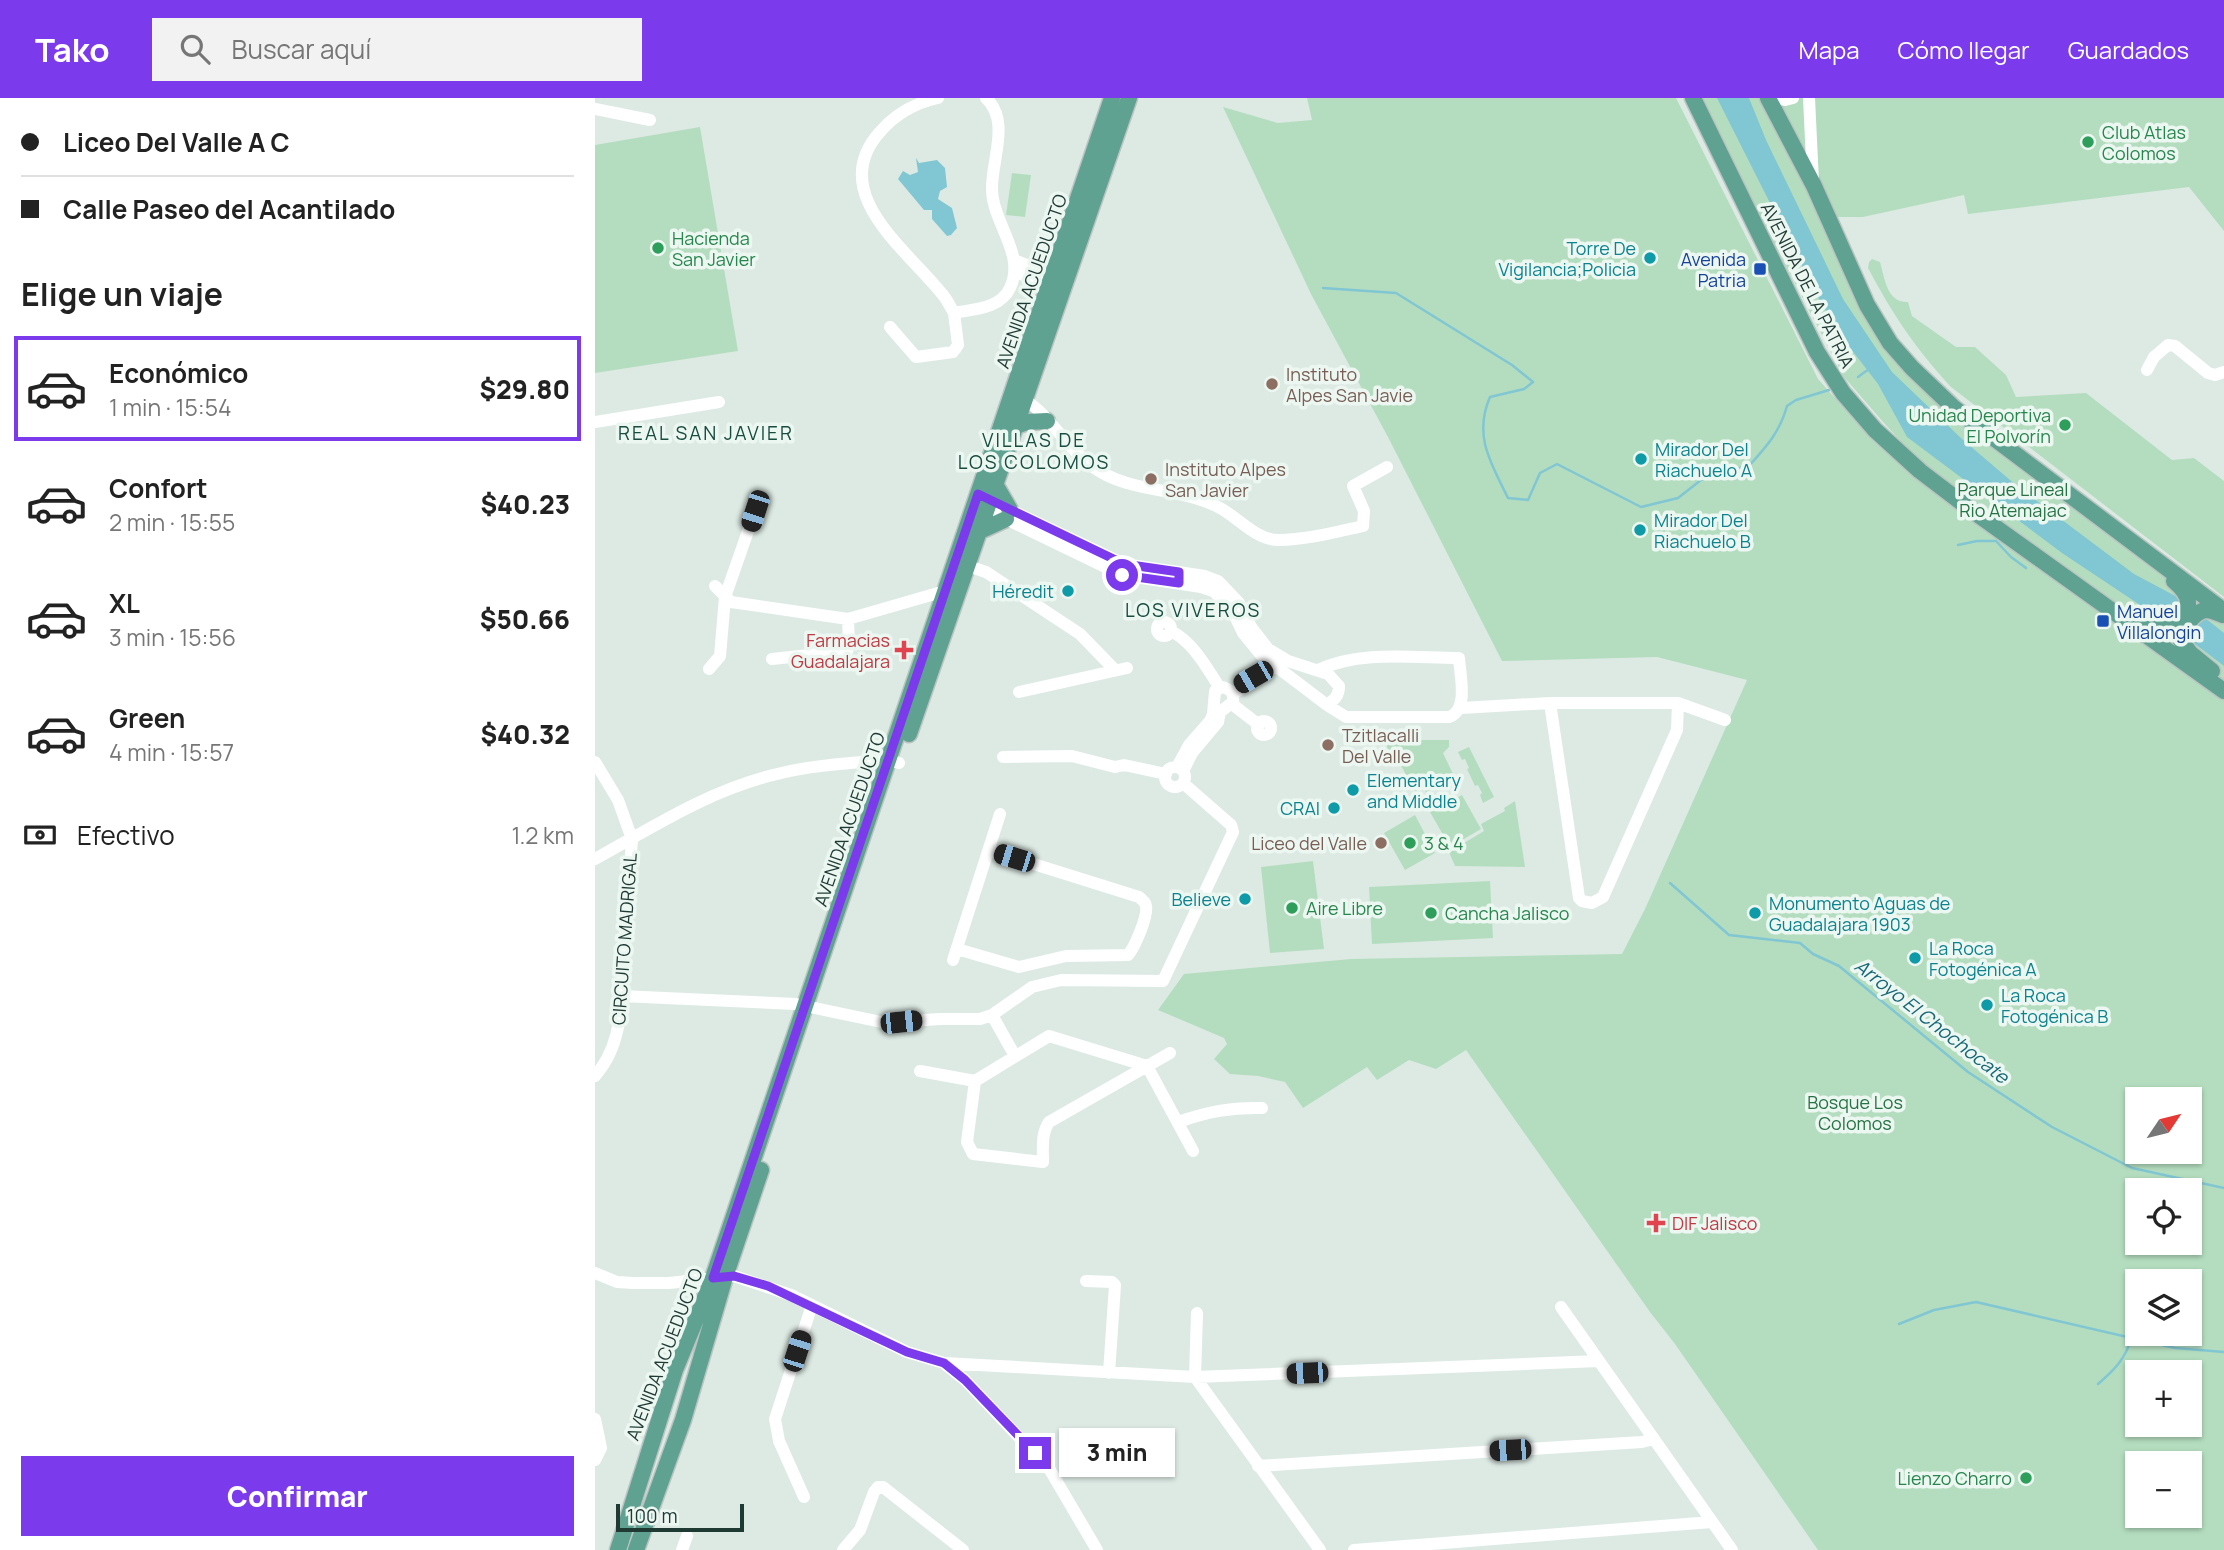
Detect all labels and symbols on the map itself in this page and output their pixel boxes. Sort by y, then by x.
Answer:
place label: Club Atlas Colomos [2102,120,2186,165]
marker: Club Atlas Colomos [2080,134,2096,150]
street label: AVENIDA ACUEDUCTO [990,191,1072,371]
street label: AVENIDA DE LA PATRIA [1756,198,1860,372]
place label: Hacienda San Javier [672,226,756,271]
place label: Torre De Vigilancia;Policia [1498,236,1636,281]
marker: Hacienda San Javier [650,240,666,256]
place label: Avenida Patria [1681,247,1746,292]
marker: Torre De Vigilancia;Policia [1642,250,1658,266]
marker: Avenida Patria [1752,261,1768,277]
place label: Instituto Alpes San Javie [1286,362,1413,407]
marker: Instituto Alpes San Javie [1264,376,1280,392]
place label: Unidad Deportiva El Polvorín [1908,403,2051,448]
marker: Unidad Deportiva El Polvorín [2057,417,2073,433]
district label: REAL SAN JAVIER [618,420,794,446]
district label: VILLAS DE LOS COLOMOS [958,427,1110,475]
place label: Mirador Del Riachuelo A [1655,437,1753,482]
marker: Mirador Del Riachuelo A [1633,451,1649,467]
place label: Instituto Alpes San Javier [1165,457,1286,502]
marker: Instituto Alpes San Javier [1143,471,1159,487]
park label: Parque Lineal Rio Atemajac [1958,477,2069,522]
car [739,488,772,534]
place label: Mirador Del Riachuelo B [1654,508,1751,553]
marker: Mirador Del Riachuelo B [1632,522,1648,538]
route start [1106,559,1138,591]
place label: Héredit [992,579,1054,603]
marker: Héredit [1060,583,1076,599]
district label: LOS VIVEROS [1125,597,1261,623]
place label: Manuel Villalongin [2117,599,2201,644]
marker: Manuel Villalongin [2095,613,2111,629]
place label: Farmacias Guadalajara [791,628,890,673]
marker: Farmacias Guadalajara [896,642,912,658]
car [1230,657,1277,697]
place label: Tzitlacalli Del Valle [1342,723,1419,768]
street label: AVENIDA ACUEDUCTO [808,729,890,909]
marker: Tzitlacalli Del Valle [1320,737,1336,753]
place label: Elementary and Middle [1367,768,1461,813]
marker: Elementary and Middle [1345,782,1361,798]
place label: CRAI [1280,796,1320,820]
marker: CRAI [1326,800,1342,816]
place label: Liceo del Valle [1251,831,1367,855]
place label: 3 & 4 [1424,831,1464,855]
marker: Liceo del Valle [1373,835,1389,851]
marker: 3 & 4 [1402,835,1418,851]
car [991,842,1038,874]
street label: CIRCUITO MADRIGAL [606,852,642,1026]
place label: Believe [1172,887,1231,911]
marker: Believe [1237,891,1253,907]
place label: Monumento Aguas de Guadalajara 1903 [1769,891,1950,936]
place label: Aire Libre [1306,896,1383,920]
marker: Aire Libre [1284,900,1300,916]
place label: Cancha Jalisco [1445,901,1569,925]
marker: Cancha Jalisco [1423,905,1439,921]
marker: Monumento Aguas de Guadalajara 1903 [1747,905,1763,921]
place label: La Roca Fotogénica A [1929,936,2037,981]
marker: La Roca Fotogénica A [1907,950,1923,966]
water label: Arroyo El Chochocate [1850,953,2016,1090]
place label: La Roca Fotogénica B [2001,983,2108,1028]
marker: La Roca Fotogénica B [1979,997,1995,1013]
car [880,1009,923,1035]
north arrow [2125,1087,2201,1164]
park label: Bosque Los Colomos [1807,1090,1903,1135]
place label: DIF Jalisco [1672,1211,1758,1235]
marker: DIF Jalisco [1646,1213,1666,1233]
street label: AVENIDA ACUEDUCTO [620,1264,708,1444]
car [781,1328,814,1374]
car [1286,1362,1329,1384]
callout: 3 min [1059,1428,1175,1478]
route end [1019,1437,1051,1469]
car [1489,1438,1532,1462]
place label: Lienzo Charro [1898,1466,2012,1490]
marker: Lienzo Charro [2018,1470,2034,1486]
scale bar [616,1501,744,1533]

